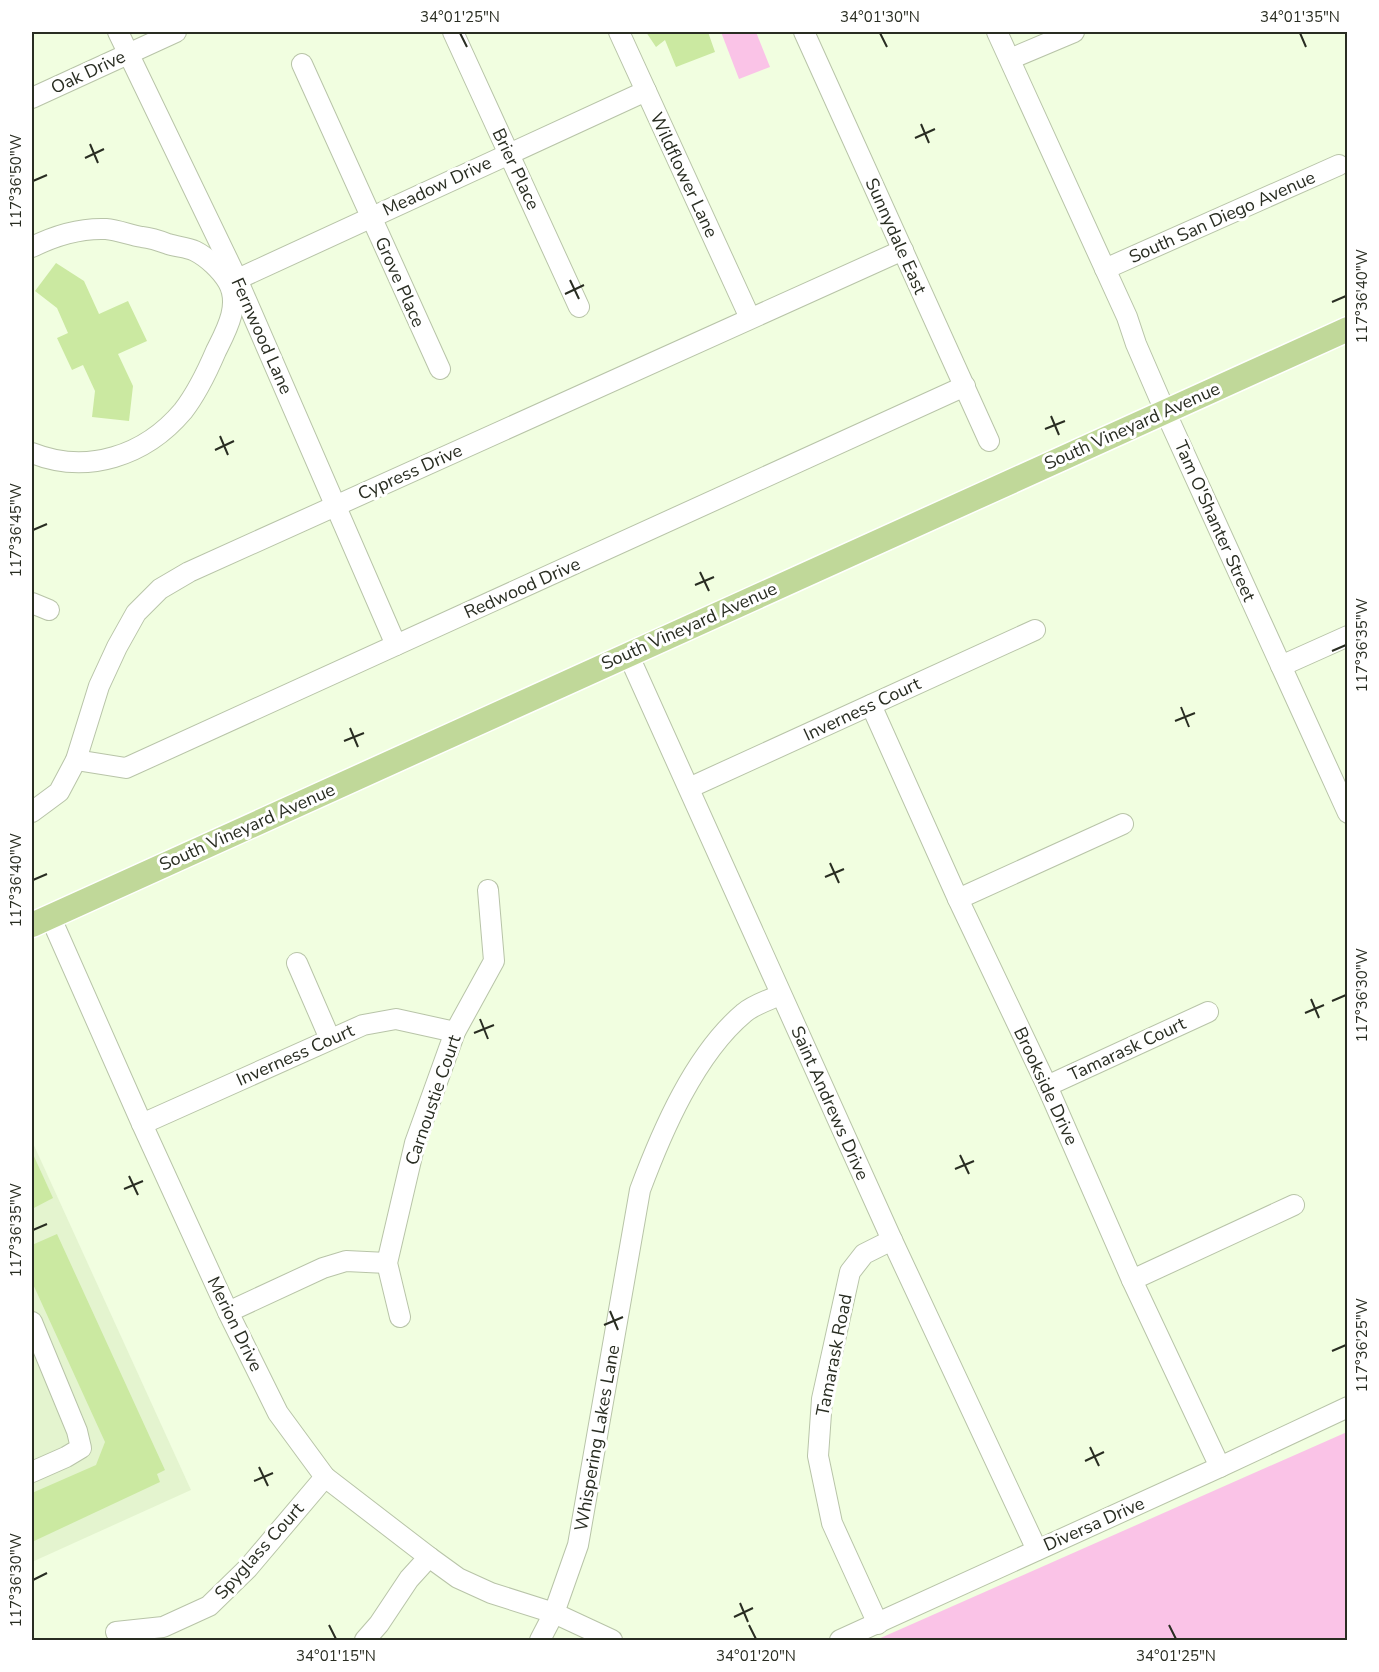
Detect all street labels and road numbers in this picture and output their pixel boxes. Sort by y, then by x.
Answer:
street label: Oak Drive [47,44,129,100]
street label: Wildflower Lane [644,108,724,242]
street label: Brier Place [487,124,545,214]
street label: Meadow Drive [379,150,495,222]
street label: South San Diego Avenue [1125,165,1319,269]
street label: Sunnydale East [860,174,933,299]
street label: Grove Place [369,233,431,331]
street label: Fernwood Lane [226,274,298,398]
street label: South Vineyard Avenue [1040,376,1224,476]
street label: Tam O'Shanter Street [1169,437,1262,606]
street label: Cypress Drive [354,438,466,506]
street label: Redwood Drive [460,552,584,624]
street label: South Vineyard Avenue [597,576,781,676]
street label: Inverness Court [800,671,925,747]
street label: South Vineyard Avenue [155,777,339,877]
street label: Tamarask Court [1064,1011,1190,1087]
street label: Inverness Court [232,1018,358,1092]
street label: Saint Andrews Drive [785,1022,875,1184]
street label: Brookside Drive [1008,1023,1084,1149]
street label: Carnoustie Court [399,1031,467,1168]
street label: Merion Drive [202,1272,268,1376]
street label: Tamarask Road [810,1292,858,1418]
street label: Whispering Lakes Lane [569,1343,625,1533]
street label: Diversa Drive [1040,1491,1148,1557]
street label: Spyglass Court [209,1497,309,1605]

